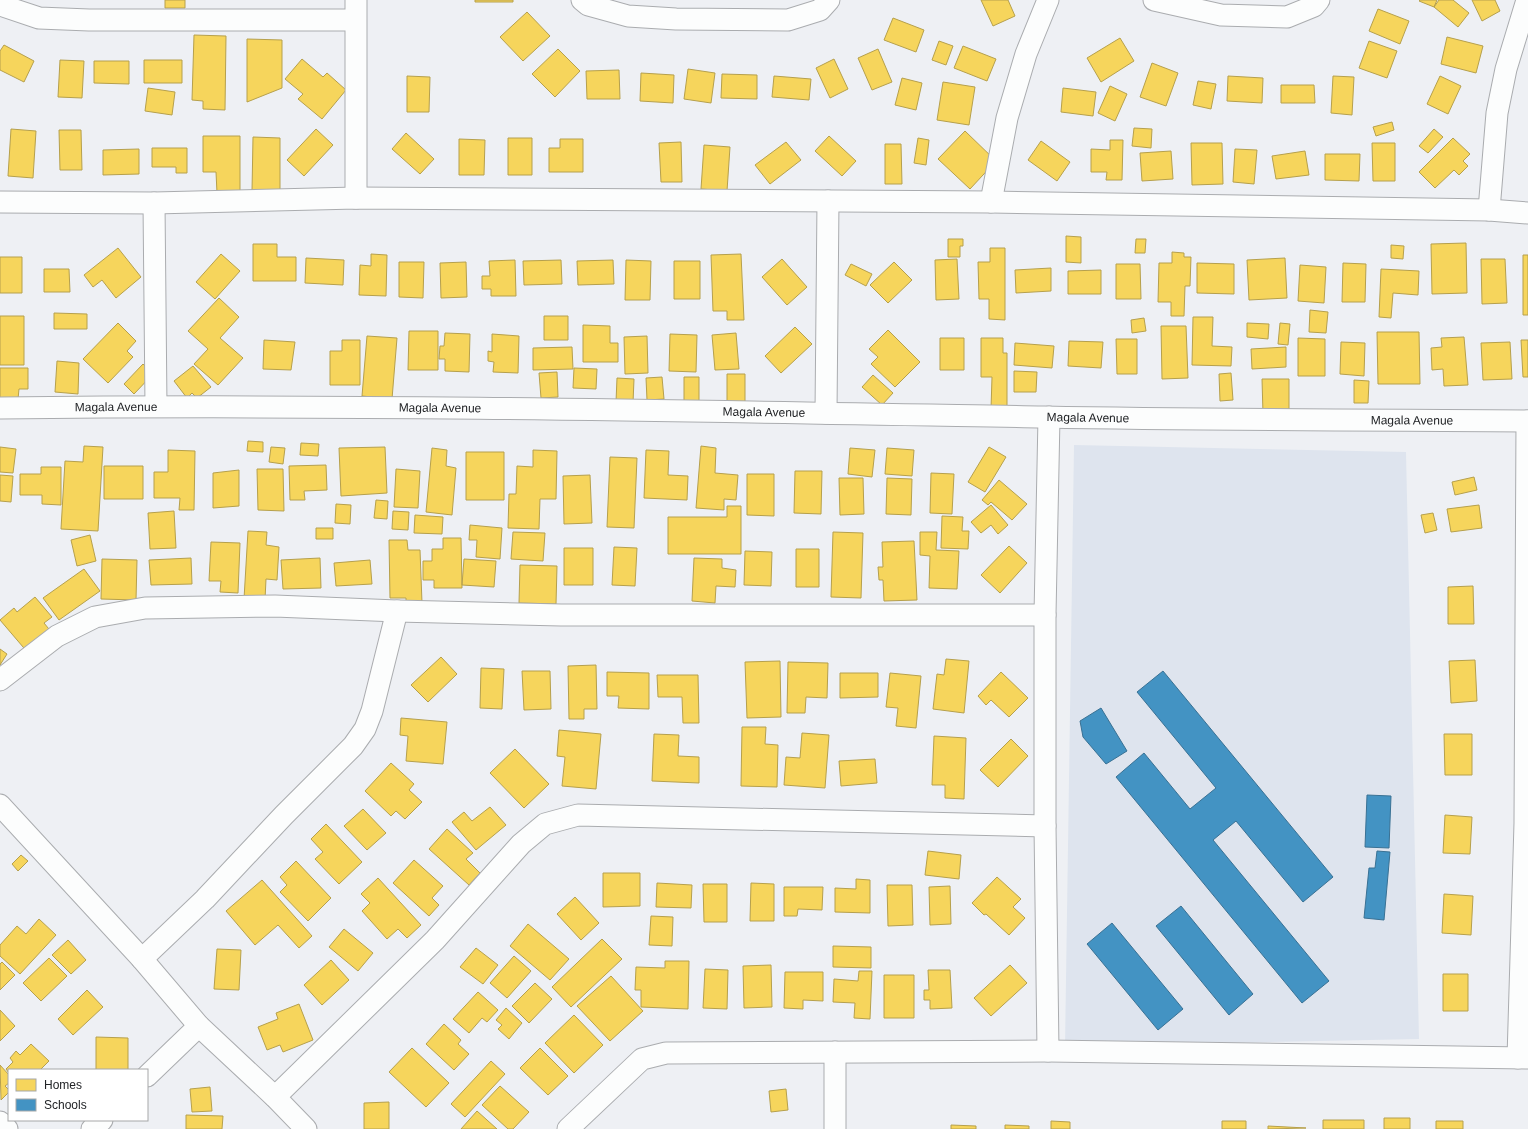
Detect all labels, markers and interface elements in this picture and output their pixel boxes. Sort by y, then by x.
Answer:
street label: Magala Avenue [75,400,158,414]
street label: Magala Avenue [399,401,482,415]
street label: Magala Avenue [723,405,806,420]
street label: Magala Avenue [1046,410,1130,425]
street label: Magala Avenue [1371,413,1454,428]
legend [8,1069,148,1121]
text: Homes [44,1078,82,1092]
text: Schools [44,1098,87,1112]

